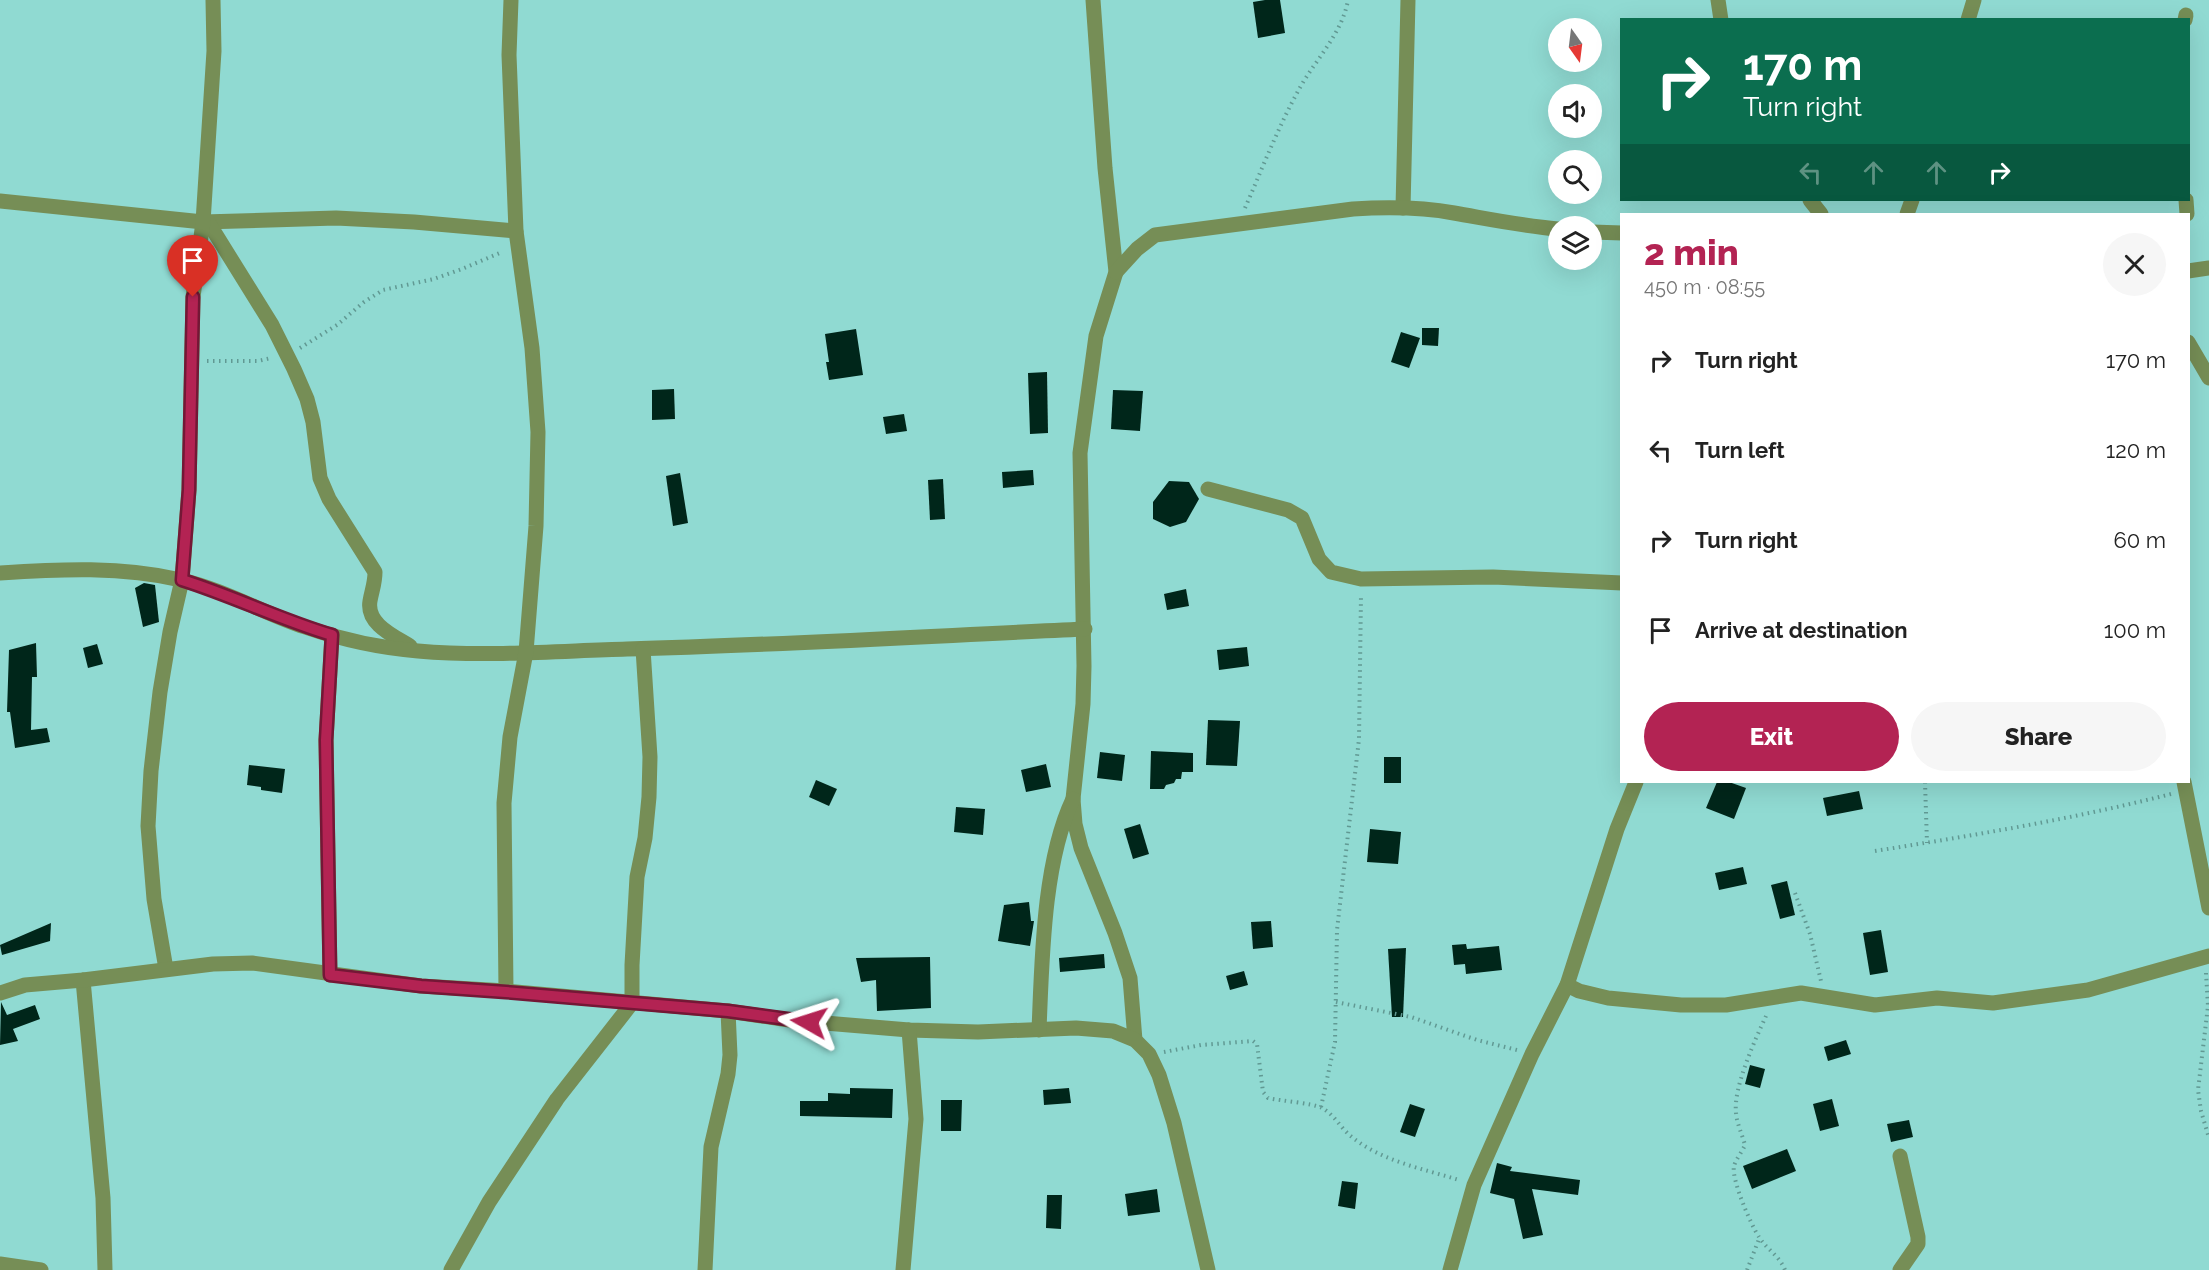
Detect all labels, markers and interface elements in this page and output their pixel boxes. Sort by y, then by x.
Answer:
north arrow [1548,18,1602,72]
map controls [1548,18,1602,270]
text: 170 m [1743,41,1862,90]
icon: right [1644,42,1722,120]
button: sound [1548,84,1602,138]
text: Turn right [1743,91,1862,122]
button: search [1548,150,1602,204]
icon: left [1794,156,1827,189]
icon: ahead [1857,156,1890,189]
icon: ahead [1920,156,1953,189]
icon: right [1983,156,2016,189]
button: layers [1548,216,1602,270]
text: 2 min [1644,231,1739,273]
button: close [2103,233,2166,296]
pin [167,235,218,297]
icon: arrive [176,244,209,277]
text: 450 m · 08:55 [1644,275,1765,299]
icon: right [1644,344,1677,377]
text: Turn right [1695,347,1798,373]
text: 170 m [2106,347,2166,373]
icon: left [1644,434,1677,467]
text: Turn left [1695,437,1785,463]
text: 120 m [2106,437,2166,463]
icon: right [1644,524,1677,557]
text: Turn right [1695,527,1798,553]
text: 60 m [2113,527,2166,553]
icon: arrive [1644,614,1677,647]
text: Arrive at destination [1695,617,1908,643]
text: 100 m [2104,617,2166,643]
button: Exit [1644,702,1899,771]
button: Share [1911,702,2166,771]
position arrow [777,990,841,1054]

